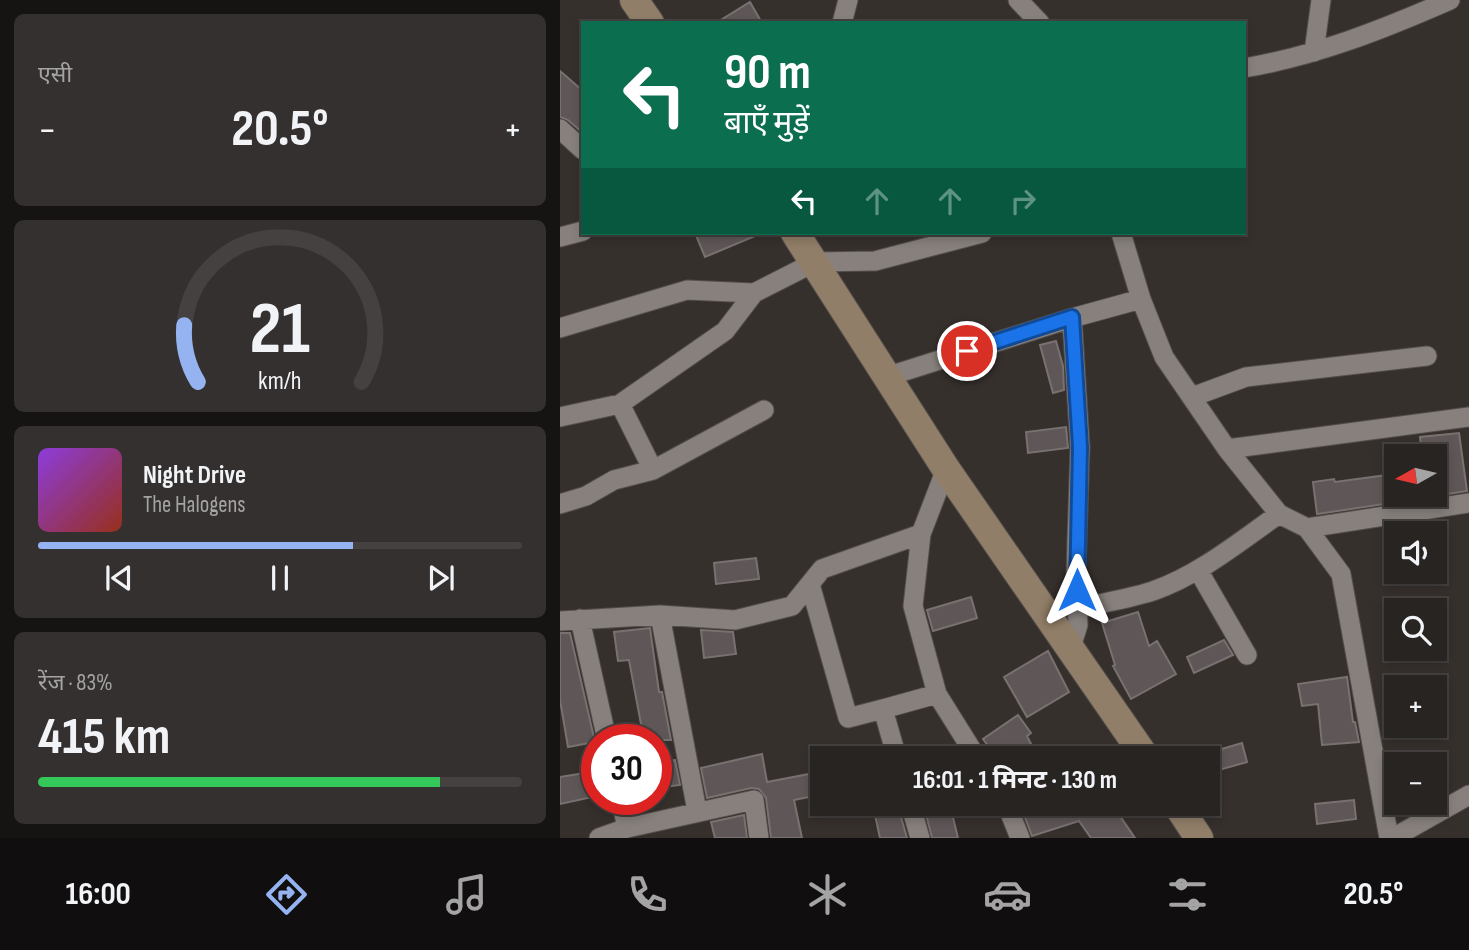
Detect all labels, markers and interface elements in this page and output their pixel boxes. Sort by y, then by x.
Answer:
text: 90 m [724,44,811,103]
icon: left [609,49,700,140]
text: एसी [38,61,72,89]
text: 20.5° [231,98,329,161]
text: बाएँ मुड़ें [724,104,810,143]
text: − [38,108,57,153]
text: + [503,108,522,153]
icon: left [785,182,823,220]
icon: ahead [858,182,896,220]
icon: ahead [931,182,969,220]
icon: right [1004,182,1042,220]
text: 21 [250,286,310,374]
pin [937,321,997,381]
icon: arrive [948,332,986,370]
text: km/h [258,366,302,397]
north arrow [1384,444,1447,508]
map controls [1384,444,1447,815]
text: Night Drive [143,460,246,491]
text: The Halogens [143,491,246,519]
button: sound [1384,521,1447,584]
position arrow [1040,553,1114,627]
icon: previous [100,559,138,597]
icon: pause [261,559,299,597]
icon: next [422,559,460,597]
button: search [1384,598,1447,661]
text: रेंज · 83% [38,669,113,697]
button: + [1384,675,1447,738]
text: 415 km [38,706,170,769]
speed limit sign: 30 [581,724,672,815]
button: − [1384,752,1447,815]
text: 16:01 · 1 मिनट · 130 m [913,765,1117,796]
icon: directions [262,870,311,919]
icon: music [442,870,491,919]
icon: phone [623,870,672,919]
icon: climate [803,870,852,919]
icon: car [983,870,1032,919]
icon: filters [1163,870,1212,919]
text: 16:00 [66,875,131,914]
text: 20.5° [1344,875,1403,914]

